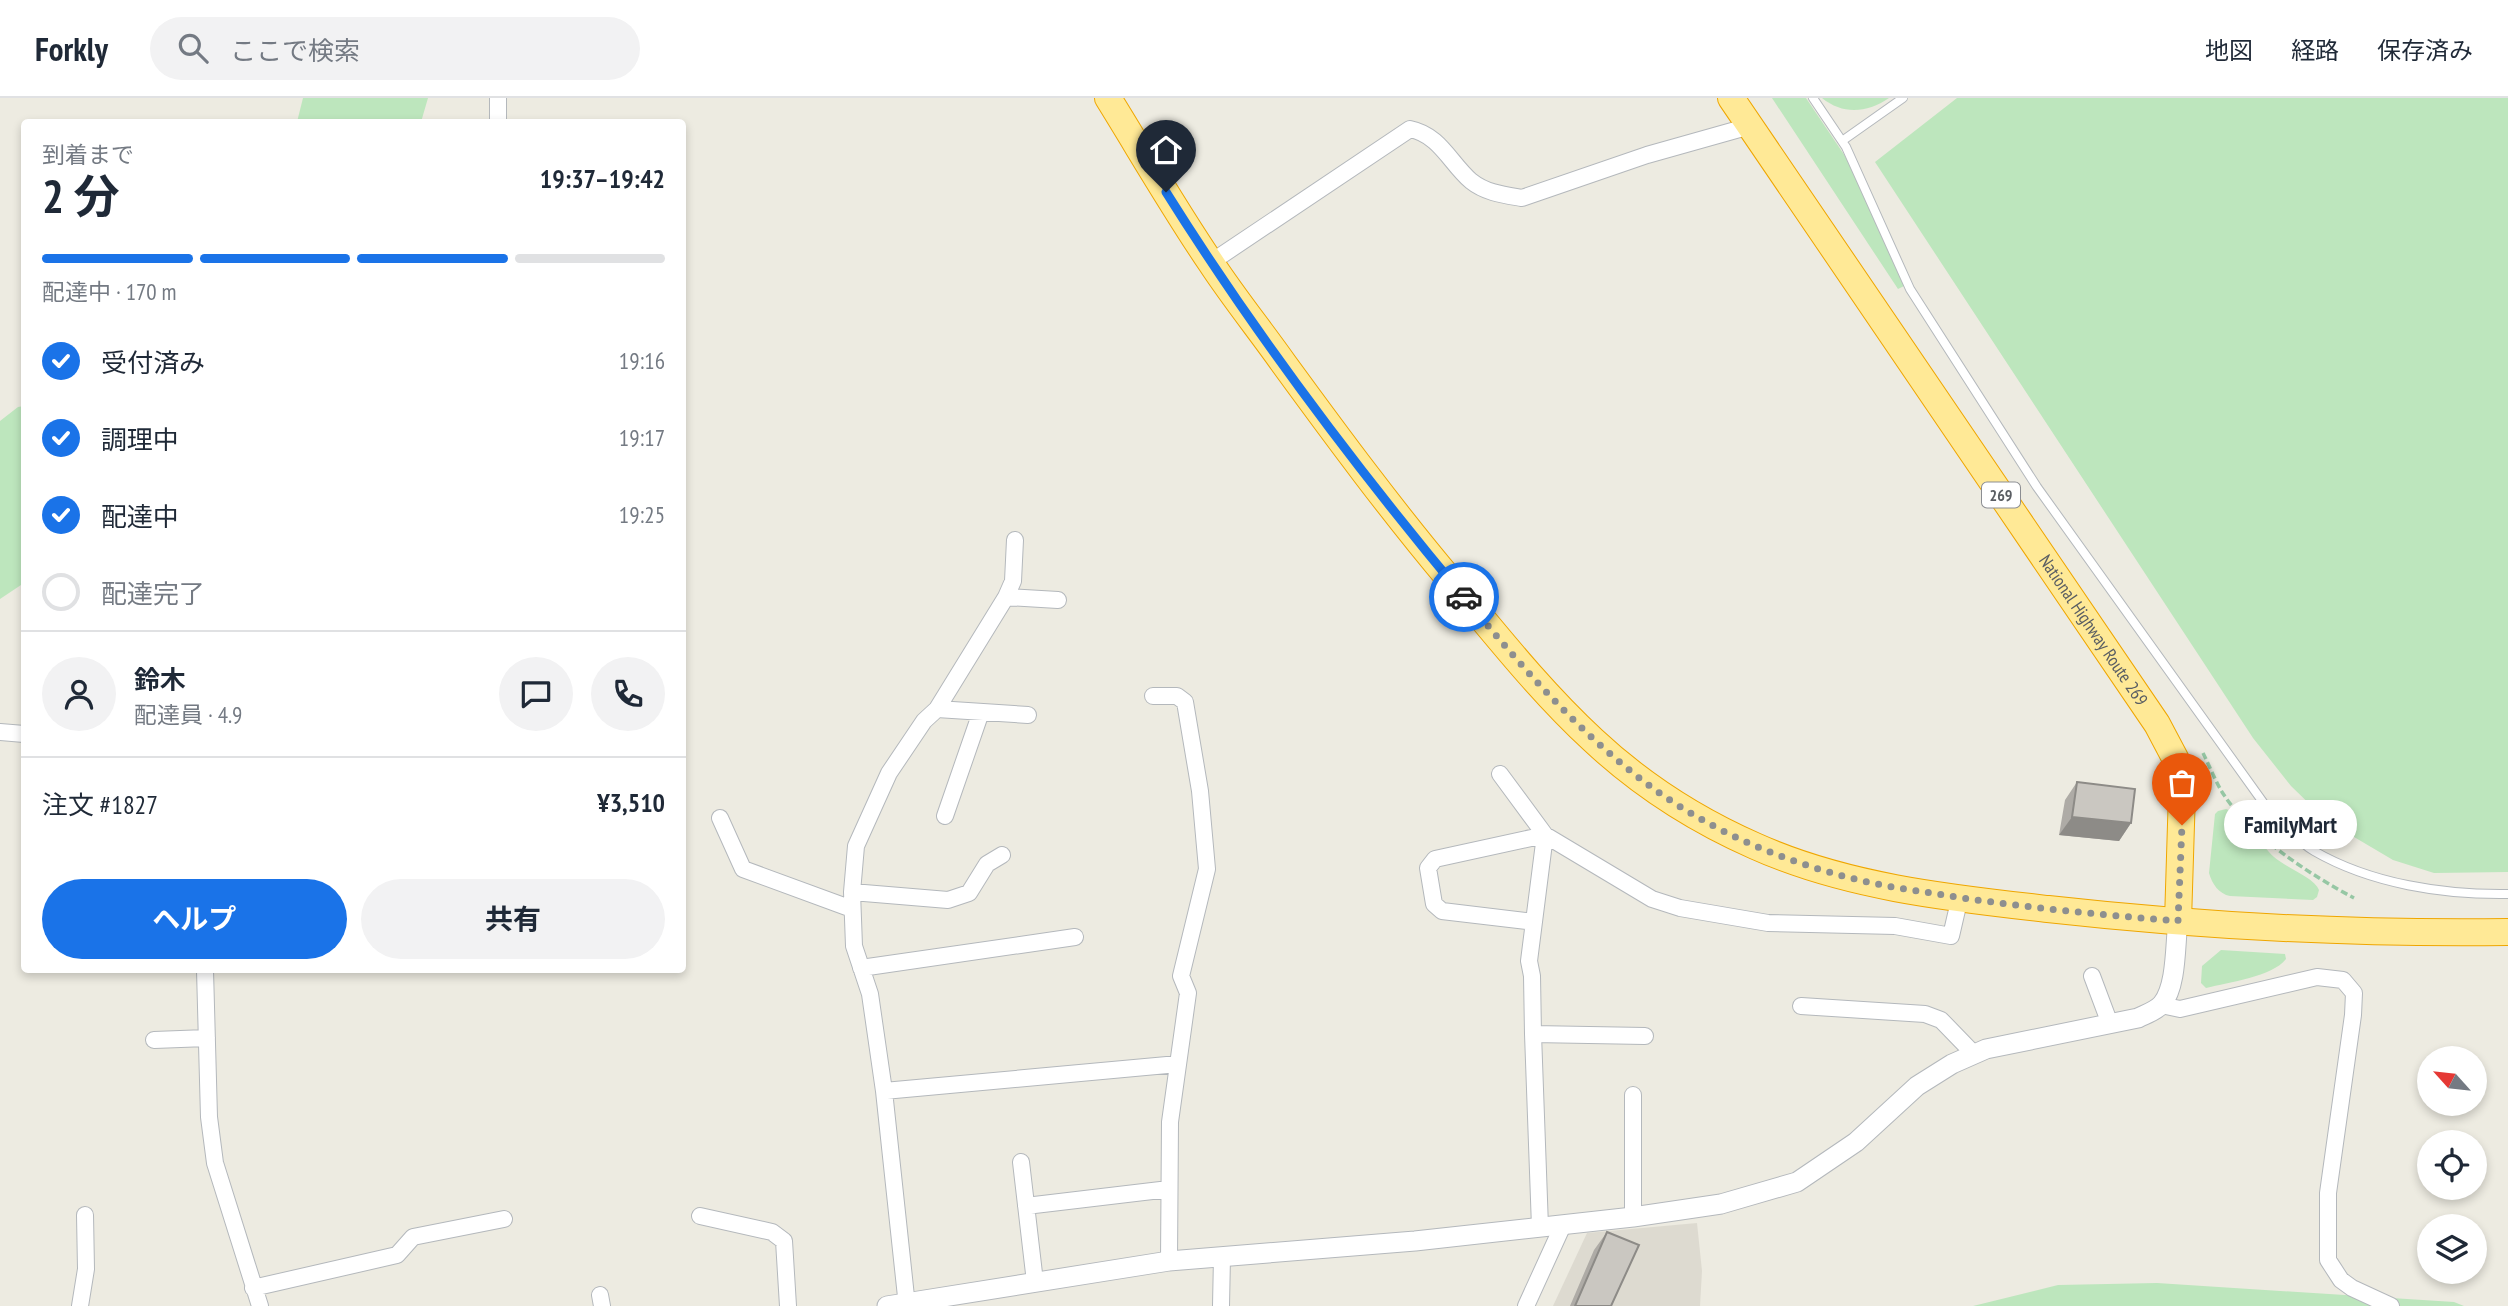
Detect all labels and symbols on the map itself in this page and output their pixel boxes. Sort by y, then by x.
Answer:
pin [1136,120,1196,192]
road number: 269 [1982,482,2020,508]
street label: National Highway Route 269 [2034,550,2153,710]
courier [1429,562,1499,632]
pin [2152,753,2212,825]
callout: FamilyMart [2224,800,2357,850]
north arrow [2417,1046,2487,1116]

